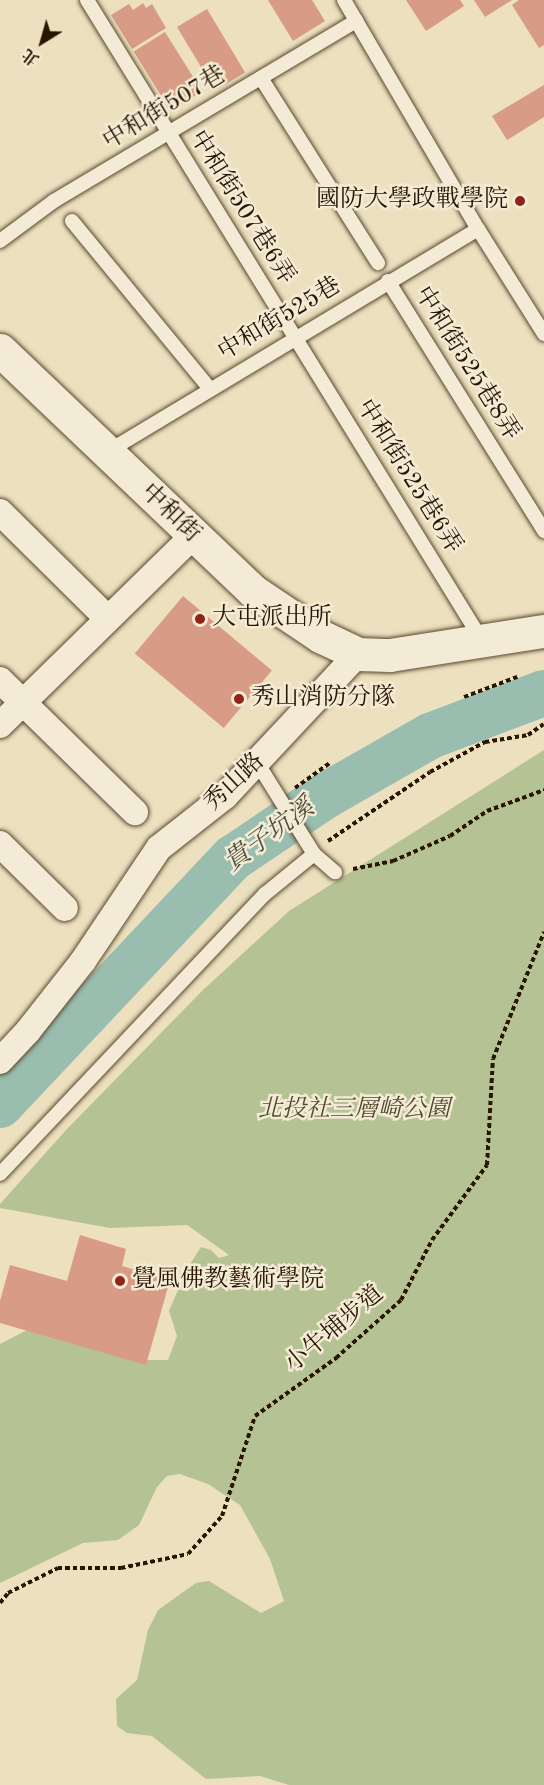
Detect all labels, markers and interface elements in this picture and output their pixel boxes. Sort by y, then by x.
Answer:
north arrow [12,12,72,72]
text: 北 [20,45,42,68]
street label: 中和街507巷 [99,61,231,157]
street label: 中和街507巷6弄 [182,126,300,290]
place label: 國防大學政戰學院 [316,187,508,215]
marker: 國防大學政戰學院 [513,194,527,208]
street label: 中和街525巷 [214,272,346,368]
street label: 中和街525巷8弄 [407,282,525,446]
street label: 中和街525巷6弄 [349,395,467,559]
street label: 中和街 [134,479,206,549]
place label: 大屯派出所 [212,605,332,633]
marker: 大屯派出所 [193,612,207,626]
place label: 秀山消防分隊 [251,685,395,713]
marker: 秀山消防分隊 [232,692,246,706]
street label: 秀山路 [199,748,271,818]
water label: 貴子坑溪 [219,793,321,879]
park label: 北投社三層崎公園 [258,1097,450,1125]
place label: 覺風佛教藝術學院 [132,1267,324,1295]
marker: 覺風佛教藝術學院 [113,1274,127,1288]
street label: 小牛埔步道 [280,1280,390,1380]

